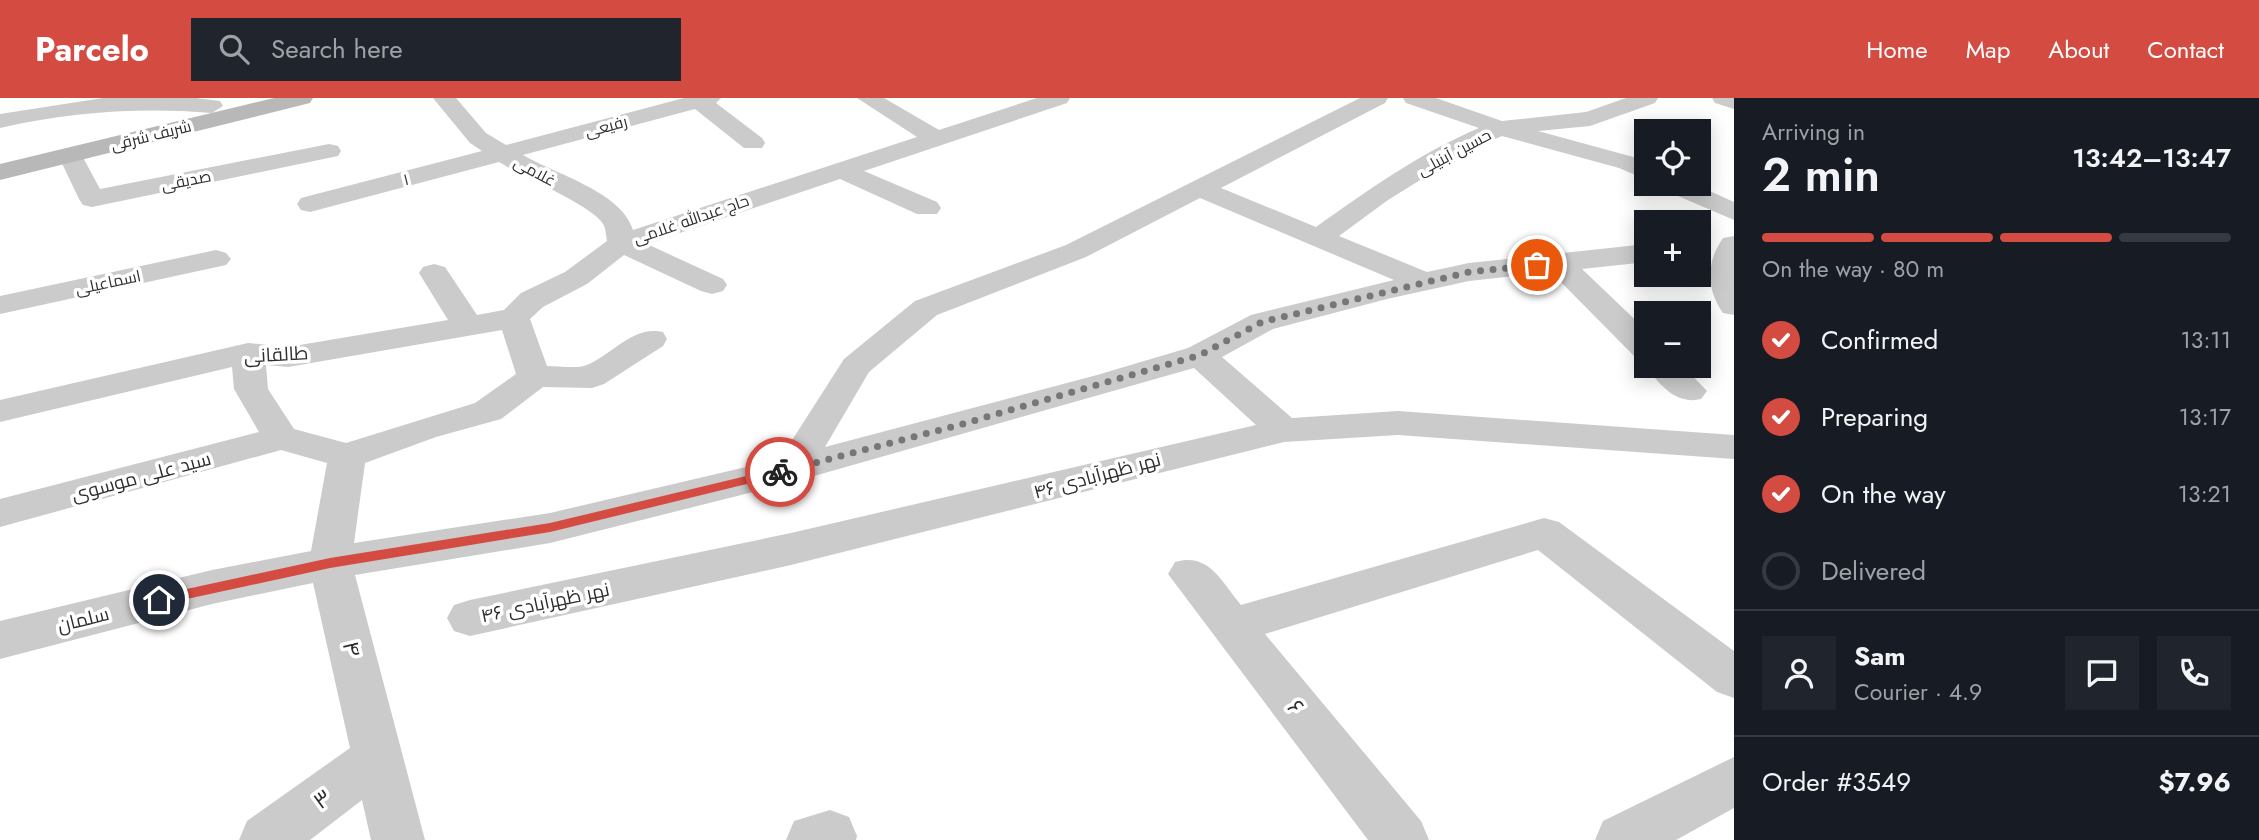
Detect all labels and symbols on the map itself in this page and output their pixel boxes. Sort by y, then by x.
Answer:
street label: رفیعی [582,110,630,143]
street label: شریف شرقی [108,114,194,157]
street label: حسین آبنیلی [1413,123,1495,181]
street label: غلامی [510,151,560,192]
street label: صدیقی [159,164,213,197]
street label: ۱ [401,168,411,191]
street label: حاج عبدالله غلامی [630,189,752,250]
pin [1507,235,1567,295]
street label: اسماعیلی [73,264,143,301]
street label: طالقانی [243,339,309,370]
courier [745,437,815,507]
street label: سید علی موسوی [68,445,214,508]
street label: نهر ظهرآبادی ۴۶ [1030,446,1164,505]
pin [129,570,189,630]
street label: نهر ظهرآبادی ۴۶ [478,576,612,629]
street label: سلمان [54,600,112,639]
street label: ۴ [334,637,370,661]
street label: ۶ [1279,692,1313,722]
street label: ۳ [306,781,338,817]

